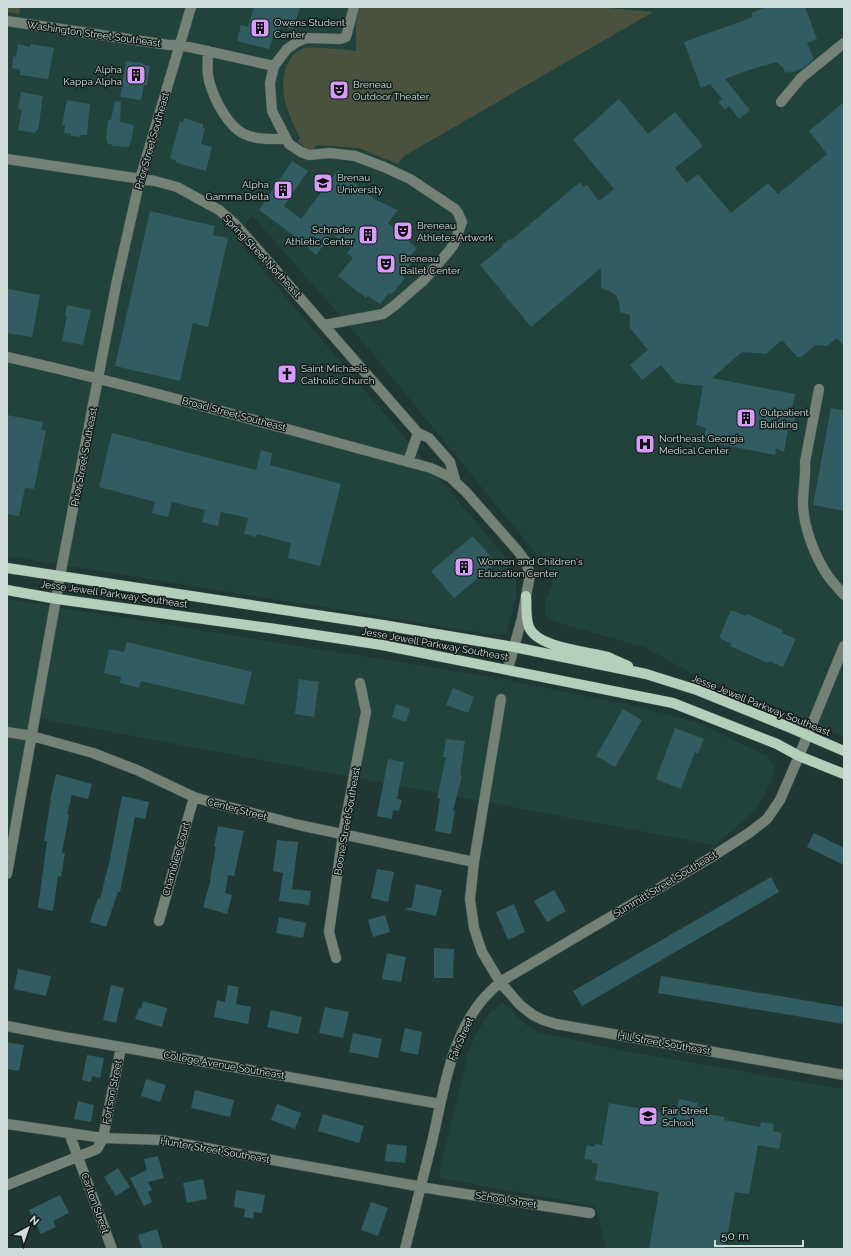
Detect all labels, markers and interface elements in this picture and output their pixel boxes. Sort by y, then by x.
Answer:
building icon: Owens Student Center [249,17,271,39]
place label: Owens Student Center [274,17,346,40]
street label: Washington Street Southeast [27,19,162,49]
place label: Alpha Kappa Alpha [63,64,122,87]
building icon: Alpha Kappa Alpha [125,64,147,86]
theatre icon: Breneau Outdoor Theater [328,79,350,101]
place label: Breneau Outdoor Theater [353,79,430,102]
street label: Prior Street Southeast [133,91,171,191]
school or university icon: Brenau University [312,172,334,194]
place label: Brenau University [337,172,383,195]
place label: Alpha Gamma Delta [205,179,269,202]
building icon: Alpha Gamma Delta [272,179,294,201]
street label: Spring Street Northeast [221,213,303,300]
theatre icon: Breneau Athletes Artwork [392,220,414,242]
place label: Breneau Athletes Artwork [417,220,495,243]
place label: Schrader Athletic Center [285,224,354,247]
building icon: Schrader Athletic Center [357,224,379,246]
theatre icon: Breneau Ballet Center [375,253,397,275]
place label: Breneau Ballet Center [400,253,461,276]
church icon: Saint Michaels Catholic Church [276,363,298,385]
place label: Saint Michaels Catholic Church [301,363,375,386]
street label: Broad Street Southeast [181,395,288,433]
street label: Prior Street Southeast [69,406,99,507]
building icon: Outpatient Building [735,407,757,429]
place label: Outpatient Building [760,407,810,430]
hospital icon: Northeast Georgia Medical Center [634,433,656,455]
place label: Northeast Georgia Medical Center [659,433,744,456]
building icon: Women and Children's Education Center [453,556,475,578]
place label: Women and Children's Education Center [478,556,583,579]
street label: Jesse Jewell Parkway Southeast [40,578,189,610]
street label: Jesse Jewell Parkway Southeast [361,626,510,662]
street label: Jesse Jewell Parkway Southeast [690,672,832,738]
street label: Boone Street Southeast [332,765,362,876]
street label: Center Street [206,796,269,822]
street label: Chamblee Court [160,820,192,897]
street label: Summitt Street Southeast [611,848,719,919]
street label: Fair Street [447,1015,476,1062]
street label: Hill Street Southeast [617,1029,712,1057]
street label: College Avenue Southeast [163,1049,286,1081]
street label: Fortson Street [100,1058,124,1125]
school or university icon: Fair Street School [637,1105,659,1127]
place label: Fair Street School [662,1105,709,1128]
street label: Hunter Street Southeast [159,1135,271,1165]
street label: Carlton Street [79,1171,111,1235]
street label: School Street [475,1190,538,1210]
north arrow [8,1208,48,1248]
text: N [27,1213,42,1228]
scale bar [715,1222,803,1248]
text: 50 m [721,1229,749,1243]

